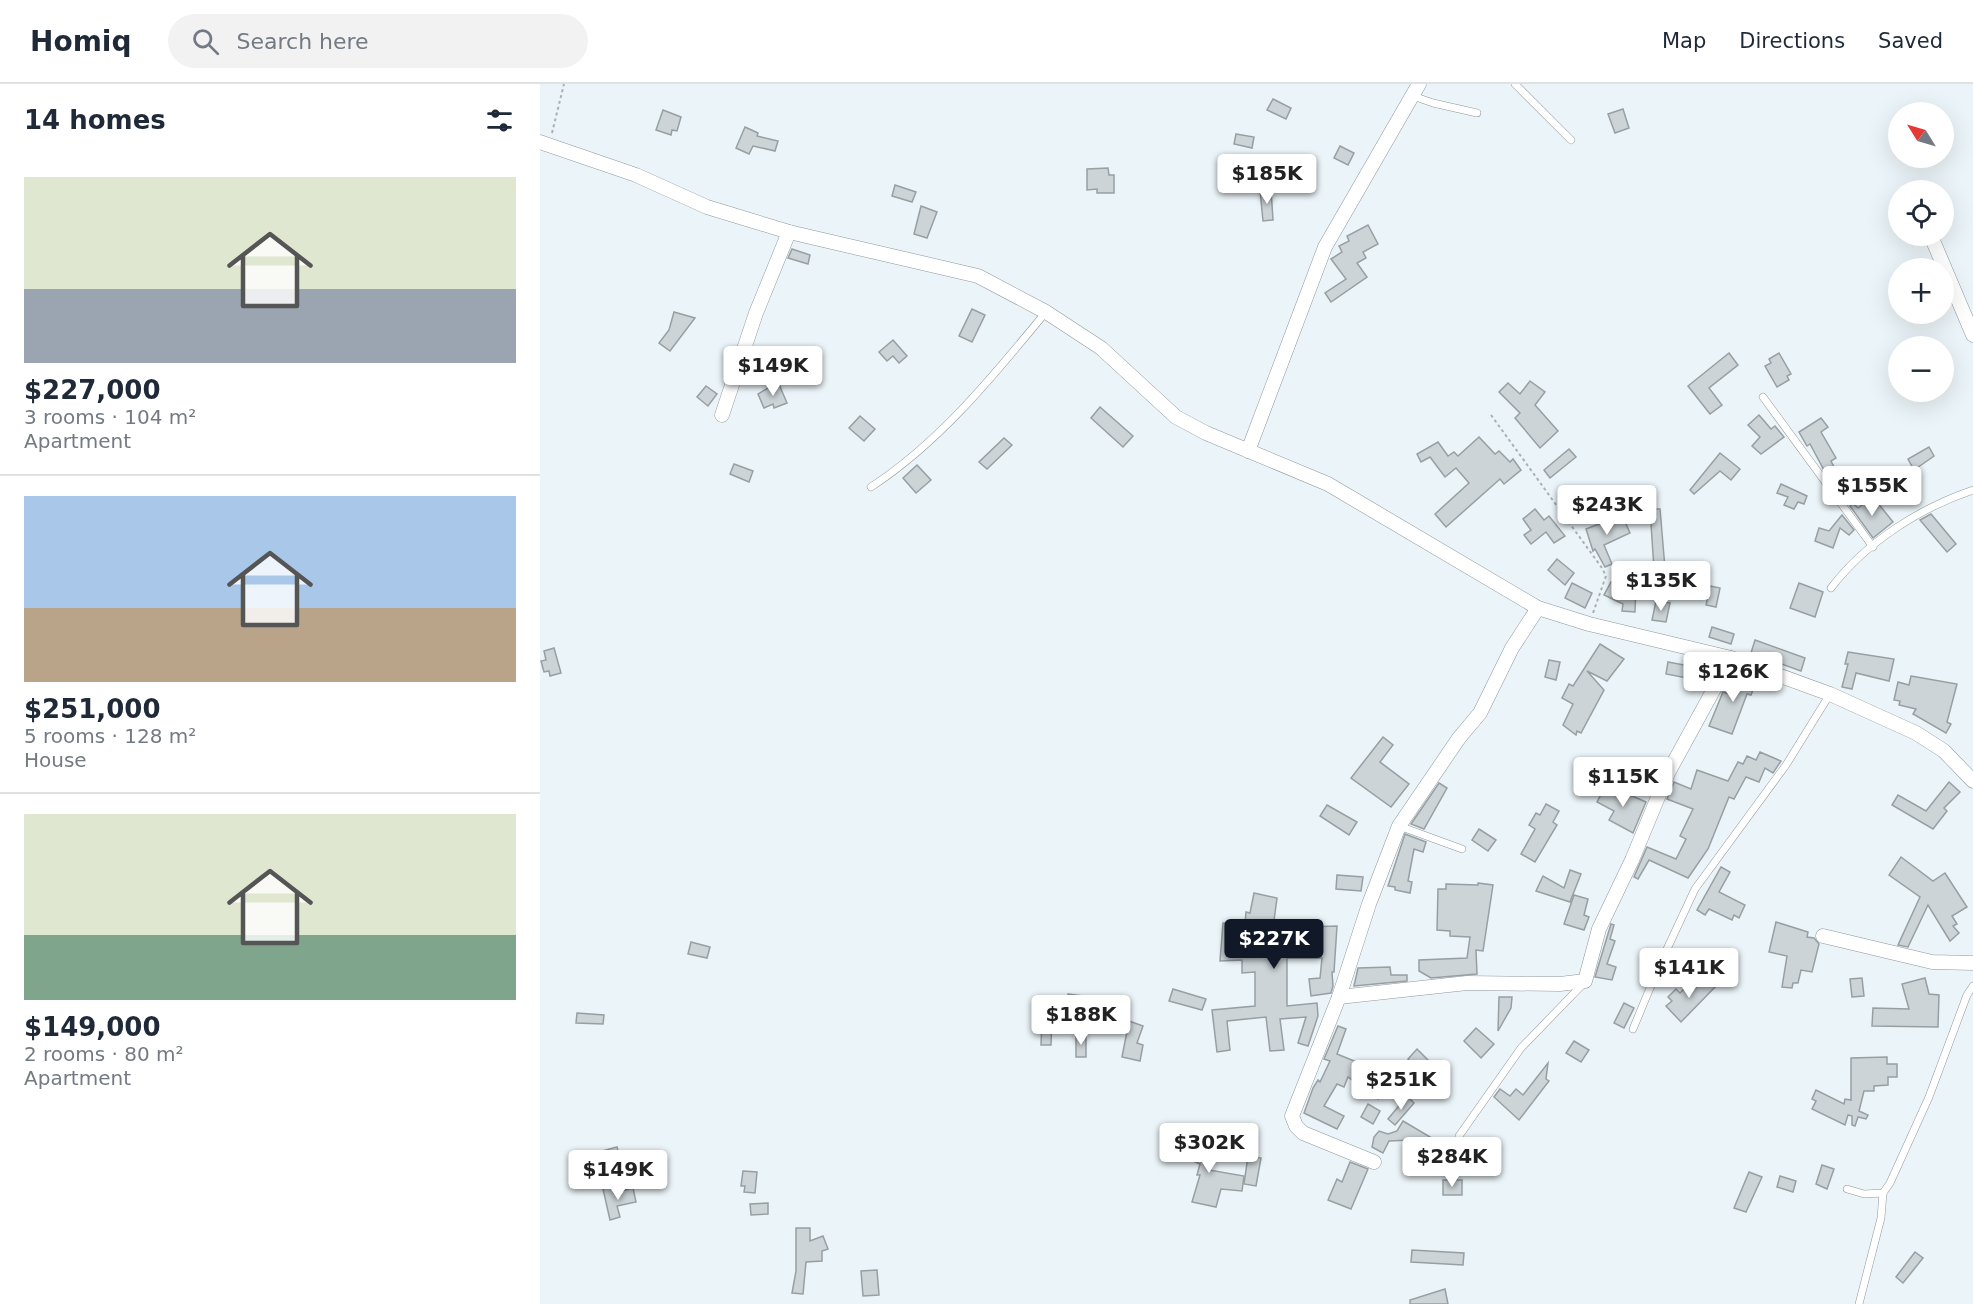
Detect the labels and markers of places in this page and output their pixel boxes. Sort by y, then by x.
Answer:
pin: $185K [1225,154,1309,205]
pin: $149K [731,346,815,397]
pin: $155K [1830,466,1914,517]
pin: $243K [1565,485,1649,536]
pin: $135K [1619,561,1703,612]
pin: $126K [1691,652,1775,703]
pin: $115K [1581,757,1665,808]
pin: $227K [1232,919,1316,970]
pin: $141K [1647,948,1731,999]
pin: $188K [1039,995,1123,1046]
pin: $251K [1359,1060,1443,1111]
pin: $302K [1167,1123,1251,1174]
pin: $284K [1410,1137,1494,1188]
pin: $149K [576,1150,660,1201]

